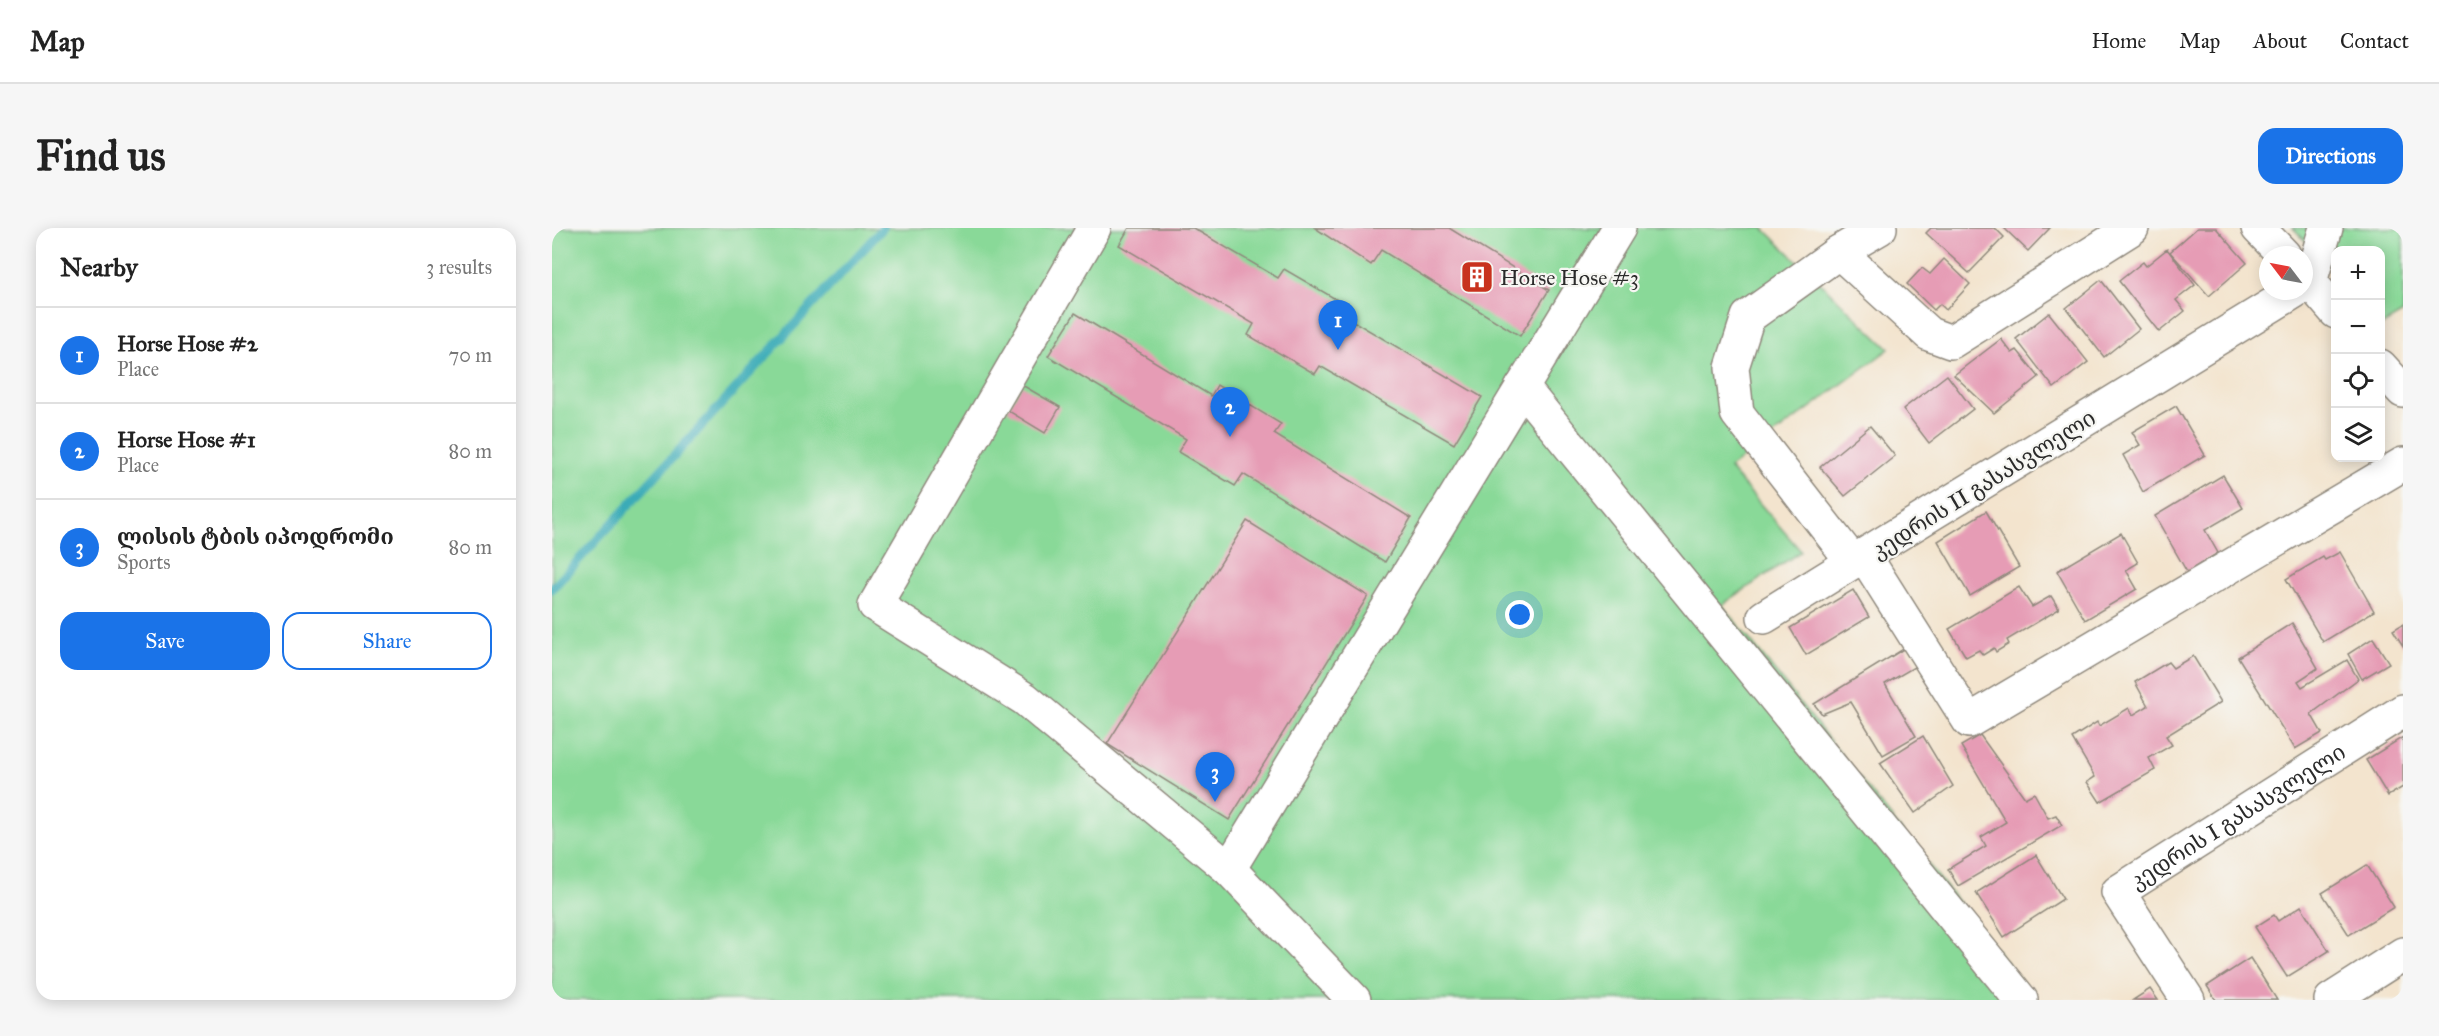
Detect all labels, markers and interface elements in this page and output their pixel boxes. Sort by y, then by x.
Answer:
text: Map [30,24,85,59]
text: Home [2091,28,2146,54]
text: Map [2179,28,2220,54]
text: About [2253,28,2307,54]
text: Contact [2340,28,2409,54]
button: Directions [2258,128,2403,184]
text: Find us [36,130,166,182]
north arrow [2259,246,2313,300]
map controls [2331,246,2385,462]
button: + [2331,246,2385,300]
text: Nearby [60,251,138,283]
text: 3 results [426,255,492,279]
building icon: Horse Hose #3 [1459,259,1495,295]
place label: Horse Hose #3 [1500,264,1639,291]
pin: 1 [1318,300,1358,350]
button: − [2331,300,2385,354]
text: Horse Hose #2 [117,330,258,357]
text: 1 [76,343,83,367]
text: 70 m [449,343,492,367]
button: locate [2331,354,2385,408]
text: Place [117,357,159,381]
pin: 2 [1210,388,1250,437]
street label: კედრის II გასასვლელი [1866,404,2101,565]
button: layers [2331,408,2385,462]
text: Horse Hose #1 [117,426,256,453]
text: 2 [75,439,84,463]
text: 80 m [449,439,492,463]
text: Place [117,453,159,477]
text: ლისის ტბის იპოდრომი [117,523,394,550]
text: 3 [76,535,84,559]
text: 80 m [449,535,492,559]
text: Sports [117,550,171,574]
your location [1505,600,1534,629]
button: Save [60,612,270,670]
button: Share [282,612,492,670]
street label: კედრის I გასასვლელი [2125,738,2350,895]
pin: 3 [1196,752,1234,802]

